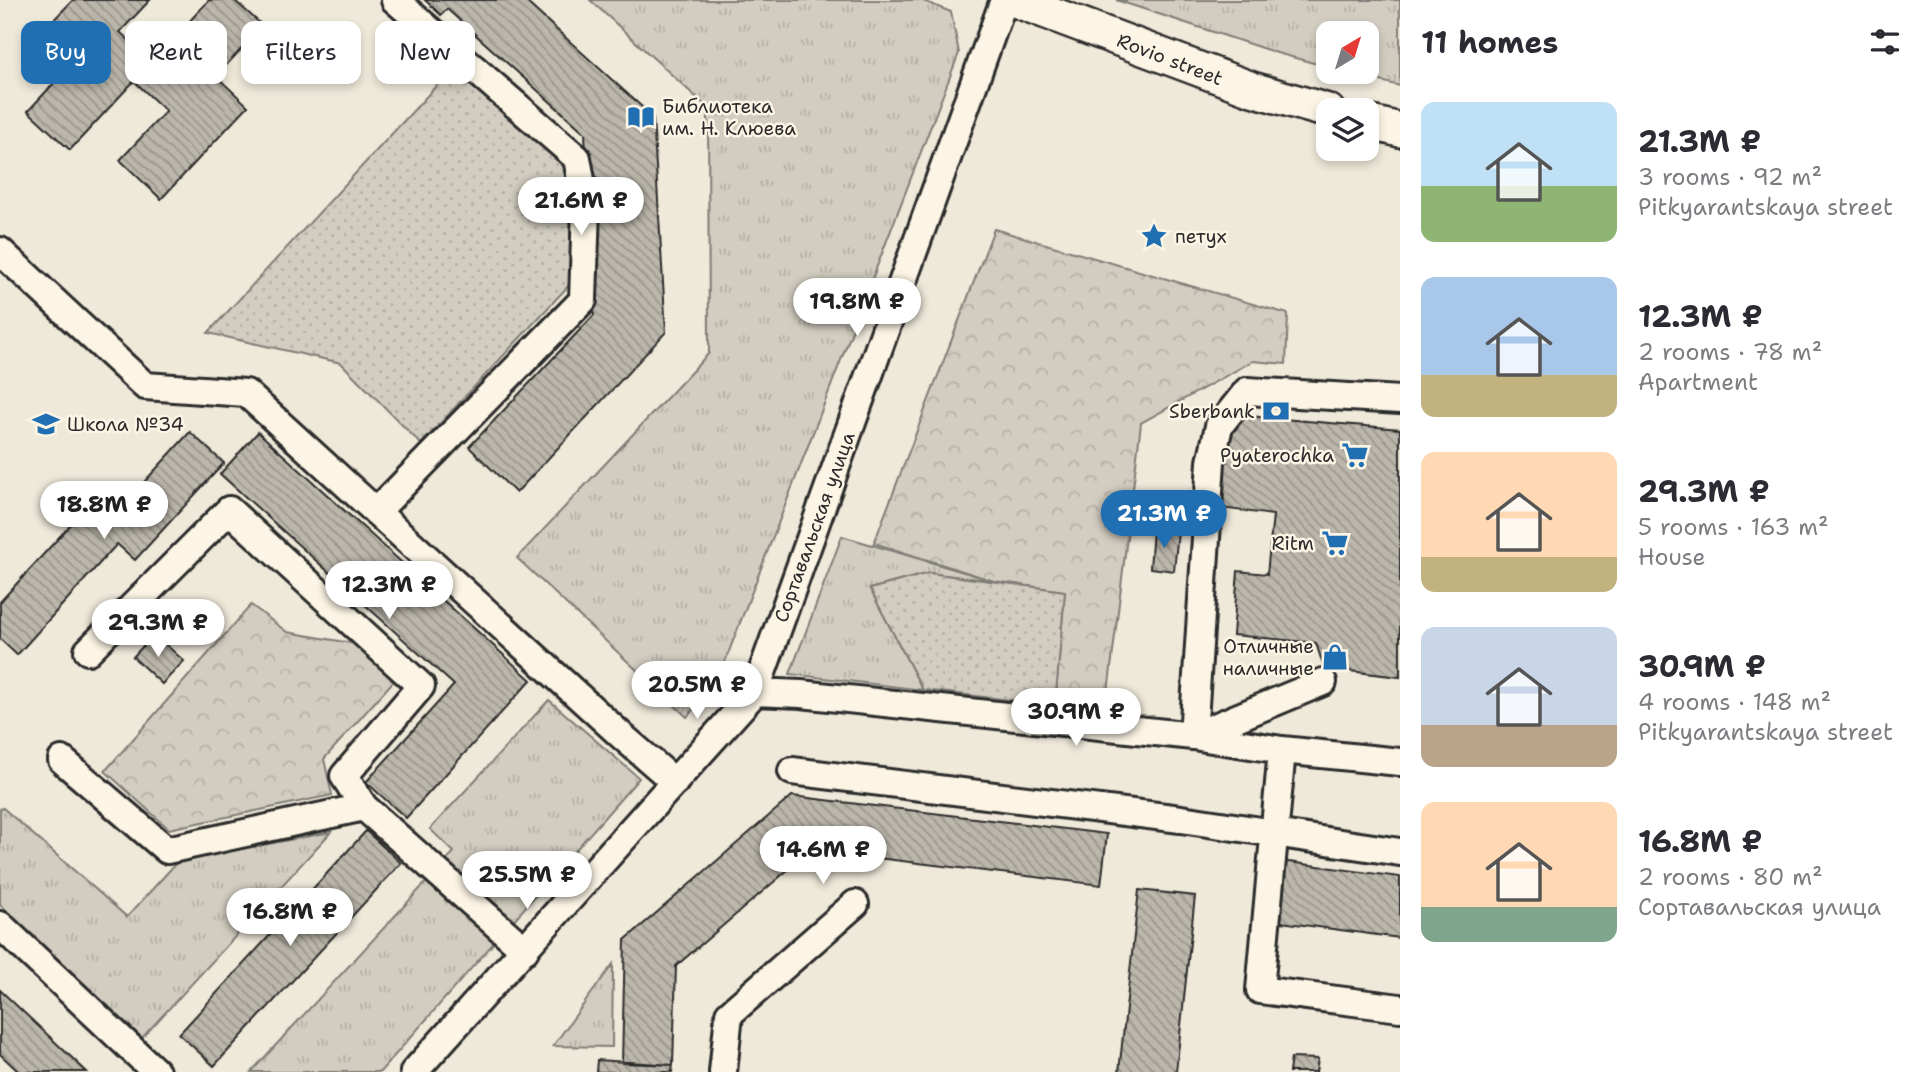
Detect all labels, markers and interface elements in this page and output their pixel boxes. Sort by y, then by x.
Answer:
chip: Buy [21,21,111,84]
chip: Rent [125,21,227,84]
chip: Filters [241,21,361,84]
chip: New [375,21,475,84]
north arrow [1316,21,1379,84]
map controls [1316,21,1379,161]
text: 11 homes [1421,22,1558,63]
icon: filters [1866,23,1904,61]
street label: Rovio street [1113,28,1226,91]
place label: Библиотека им. Н. Клюева [662,94,796,141]
button: layers [1316,98,1379,161]
library icon: Библиотека им. Н. Клюева [626,102,656,132]
text: 21.3M ₽ [1638,121,1761,162]
icon: home [1477,130,1561,214]
text: 3 rooms · 92 m² [1638,162,1822,192]
pin: 21.6M ₽ [516,177,646,237]
text: 21.6M ₽ [534,185,628,215]
text: Pitkyarantskaya street [1638,192,1893,222]
place icon: петух [1139,221,1169,251]
place label: петух [1175,224,1227,249]
pin: 19.8M ₽ [792,278,922,338]
text: 19.8M ₽ [809,286,905,316]
text: 12.3M ₽ [1638,296,1763,337]
icon: home [1477,305,1561,389]
text: 2 rooms · 78 m² [1638,337,1822,367]
text: Apartment [1638,367,1758,397]
bank icon: Sberbank [1261,396,1291,426]
place label: Sberbank [1169,399,1255,424]
school or university icon: Школа №34 [31,409,61,439]
place label: Школа №34 [67,412,184,437]
street label: Сортавальская улица [768,428,861,626]
supermarket icon: Pyaterochka [1340,440,1370,470]
place label: Pyaterochka [1220,443,1334,468]
text: 29.3M ₽ [1638,471,1770,512]
icon: home [1477,480,1561,564]
pin: 18.8M ₽ [39,482,169,541]
text: 18.8M ₽ [56,489,152,519]
pin: 21.3M ₽ [1099,490,1229,550]
text: 21.3M ₽ [1117,498,1211,528]
text: 5 rooms · 163 m² [1638,512,1829,542]
supermarket icon: Ritm [1320,528,1350,558]
place label: Ritm [1271,531,1314,556]
text: House [1638,542,1706,572]
pin: 12.3M ₽ [324,562,454,621]
text: 12.3M ₽ [341,569,437,599]
pin: 29.3M ₽ [93,600,223,659]
text: 29.3M ₽ [108,607,208,637]
place label: Отличные наличные [1223,634,1314,681]
shop icon: Отличные наличные [1320,642,1350,672]
text: 30.9M ₽ [1638,646,1766,687]
icon: home [1477,655,1561,739]
pin: 20.5M ₽ [632,662,762,721]
text: 20.5M ₽ [648,669,746,699]
text: 4 rooms · 148 m² [1638,687,1831,717]
pin: 30.9M ₽ [1011,688,1141,748]
text: 30.9M ₽ [1027,696,1125,726]
text: Pitkyarantskaya street [1638,717,1893,747]
text: 16.8M ₽ [1638,821,1763,862]
pin: 14.6M ₽ [758,826,888,886]
icon: home [1477,830,1561,914]
text: 14.6M ₽ [776,834,870,864]
pin: 25.5M ₽ [462,852,592,911]
text: 25.5M ₽ [478,859,576,889]
text: 2 rooms · 80 m² [1638,862,1823,892]
pin: 16.8M ₽ [225,888,355,948]
text: Сортавальская улица [1638,892,1881,922]
text: 16.8M ₽ [242,896,338,926]

